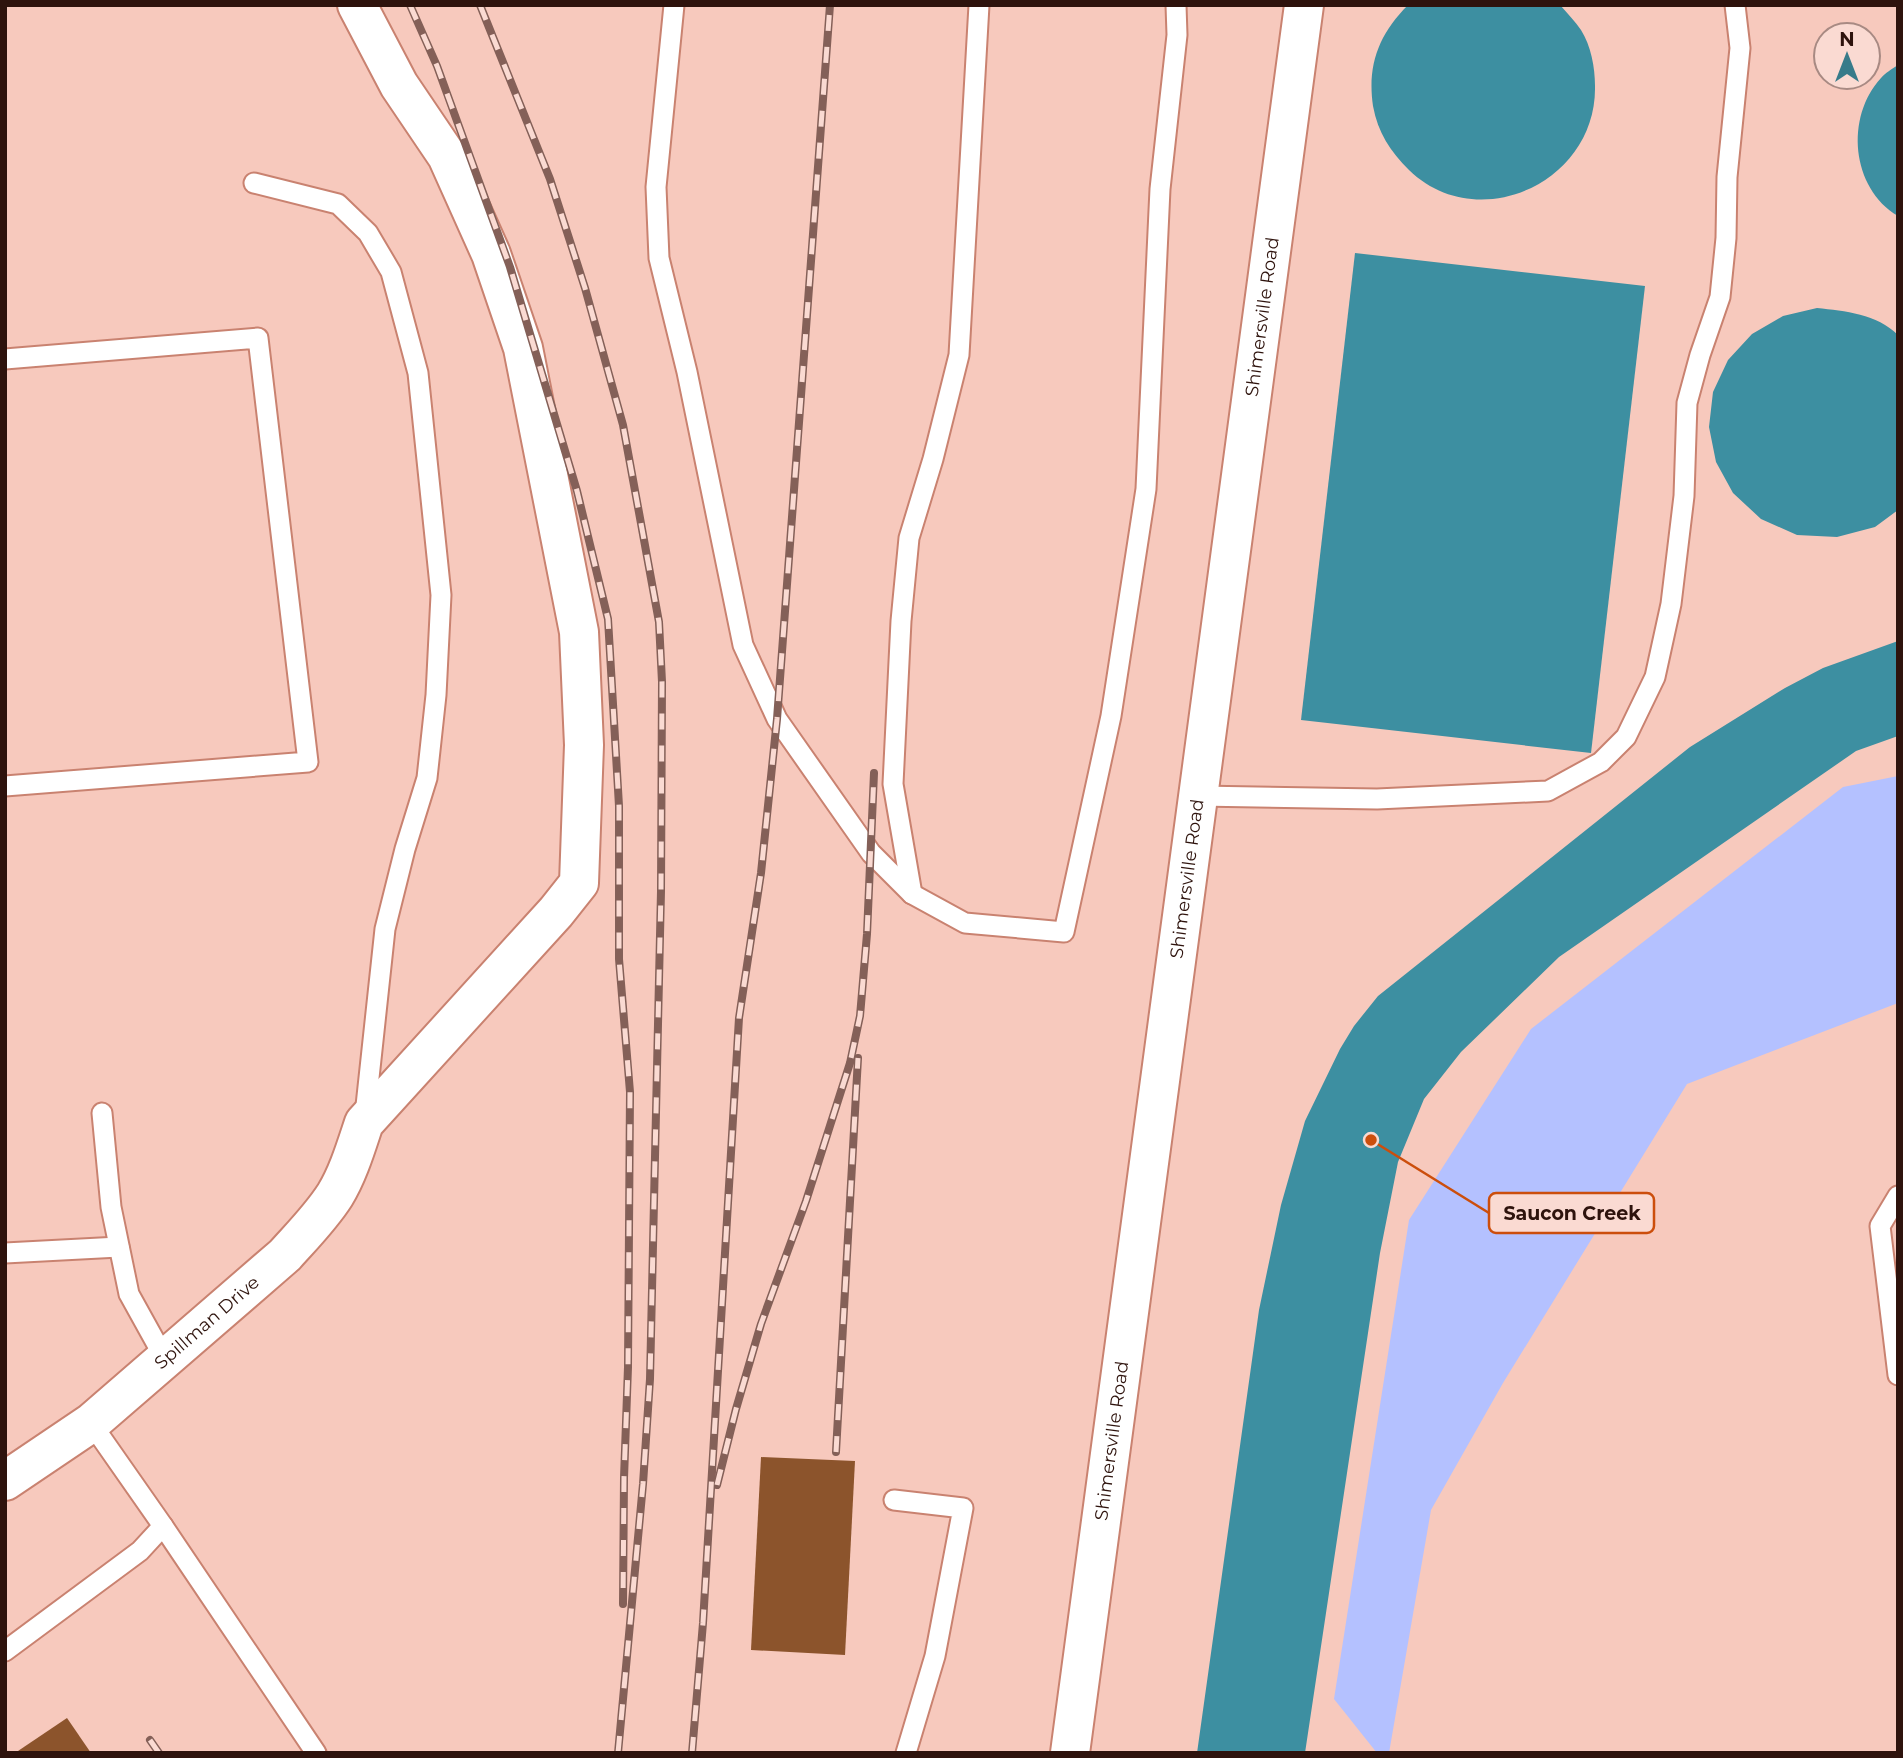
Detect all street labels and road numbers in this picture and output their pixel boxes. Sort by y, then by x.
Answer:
street label: Shimersville Road [1241,236,1284,398]
street label: Shimersville Road [1165,798,1209,960]
street label: Spillman Drive [150,1271,264,1374]
street label: Shimersville Road [1090,1360,1133,1522]

